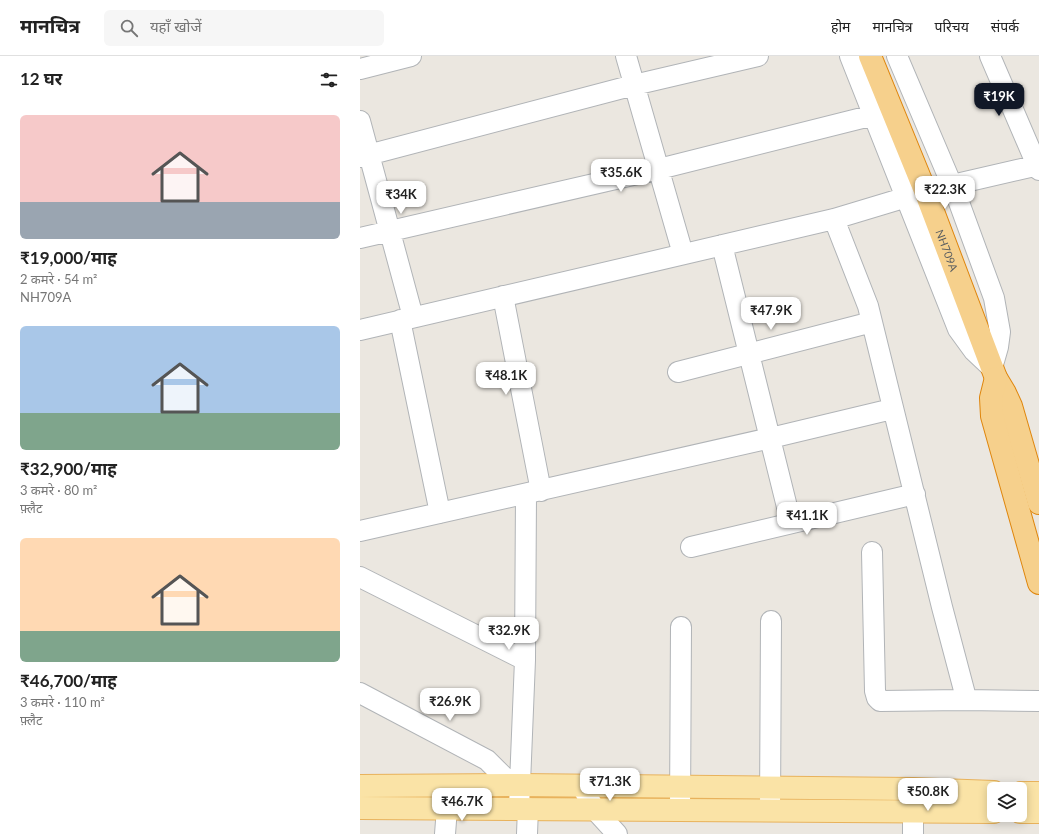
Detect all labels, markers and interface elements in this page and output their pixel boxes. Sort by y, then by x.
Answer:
search box [104,10,384,46]
text: मानचित्र [20,14,80,37]
icon: search [118,17,140,39]
text: यहाँ खोजें [150,17,202,35]
text: होम [831,18,850,35]
text: मानचित्र [872,18,913,35]
text: परिचय [935,18,969,35]
text: संपर्क [991,18,1019,35]
text: 12 घर [20,68,62,89]
icon: filters [318,69,340,91]
pin: ₹19K [975,83,1023,117]
text: ₹19K [983,88,1015,104]
icon: home [144,141,216,213]
pin: ₹35.6K [588,159,654,193]
text: ₹35.6K [600,164,642,180]
pin: ₹22.3K [912,176,978,210]
pin: ₹34K [377,181,425,215]
text: ₹22.3K [924,181,966,197]
text: ₹34K [385,186,417,202]
street label: NH709A [934,227,962,273]
text: ₹19,000/माह [20,247,117,268]
text: 2 कमरे · 54 m² [20,271,97,287]
text: NH709A [20,289,71,305]
pin: ₹47.9K [738,297,804,331]
text: ₹47.9K [750,302,792,318]
icon: home [144,352,216,424]
pin: ₹48.1K [473,362,539,396]
text: ₹48.1K [485,367,527,383]
text: ₹32,900/माह [20,458,117,479]
text: 3 कमरे · 80 m² [20,482,97,498]
text: फ़्लैट [20,500,43,516]
pin: ₹41.1K [774,502,840,536]
text: ₹41.1K [786,507,828,523]
icon: home [144,564,216,636]
pin: ₹32.9K [476,617,542,651]
text: ₹32.9K [488,622,530,638]
text: ₹46,700/माह [20,670,117,691]
pin: ₹26.9K [417,688,483,722]
text: ₹26.9K [429,693,471,709]
text: 3 कमरे · 110 m² [20,694,105,710]
text: फ़्लैट [20,712,43,728]
pin: ₹71.3K [577,768,643,802]
text: ₹71.3K [589,773,631,789]
pin: ₹50.8K [895,778,961,812]
map controls [987,782,1027,822]
button: layers [987,782,1027,822]
text: ₹50.8K [907,783,949,799]
pin: ₹46.7K [429,788,495,822]
text: ₹46.7K [441,793,483,809]

